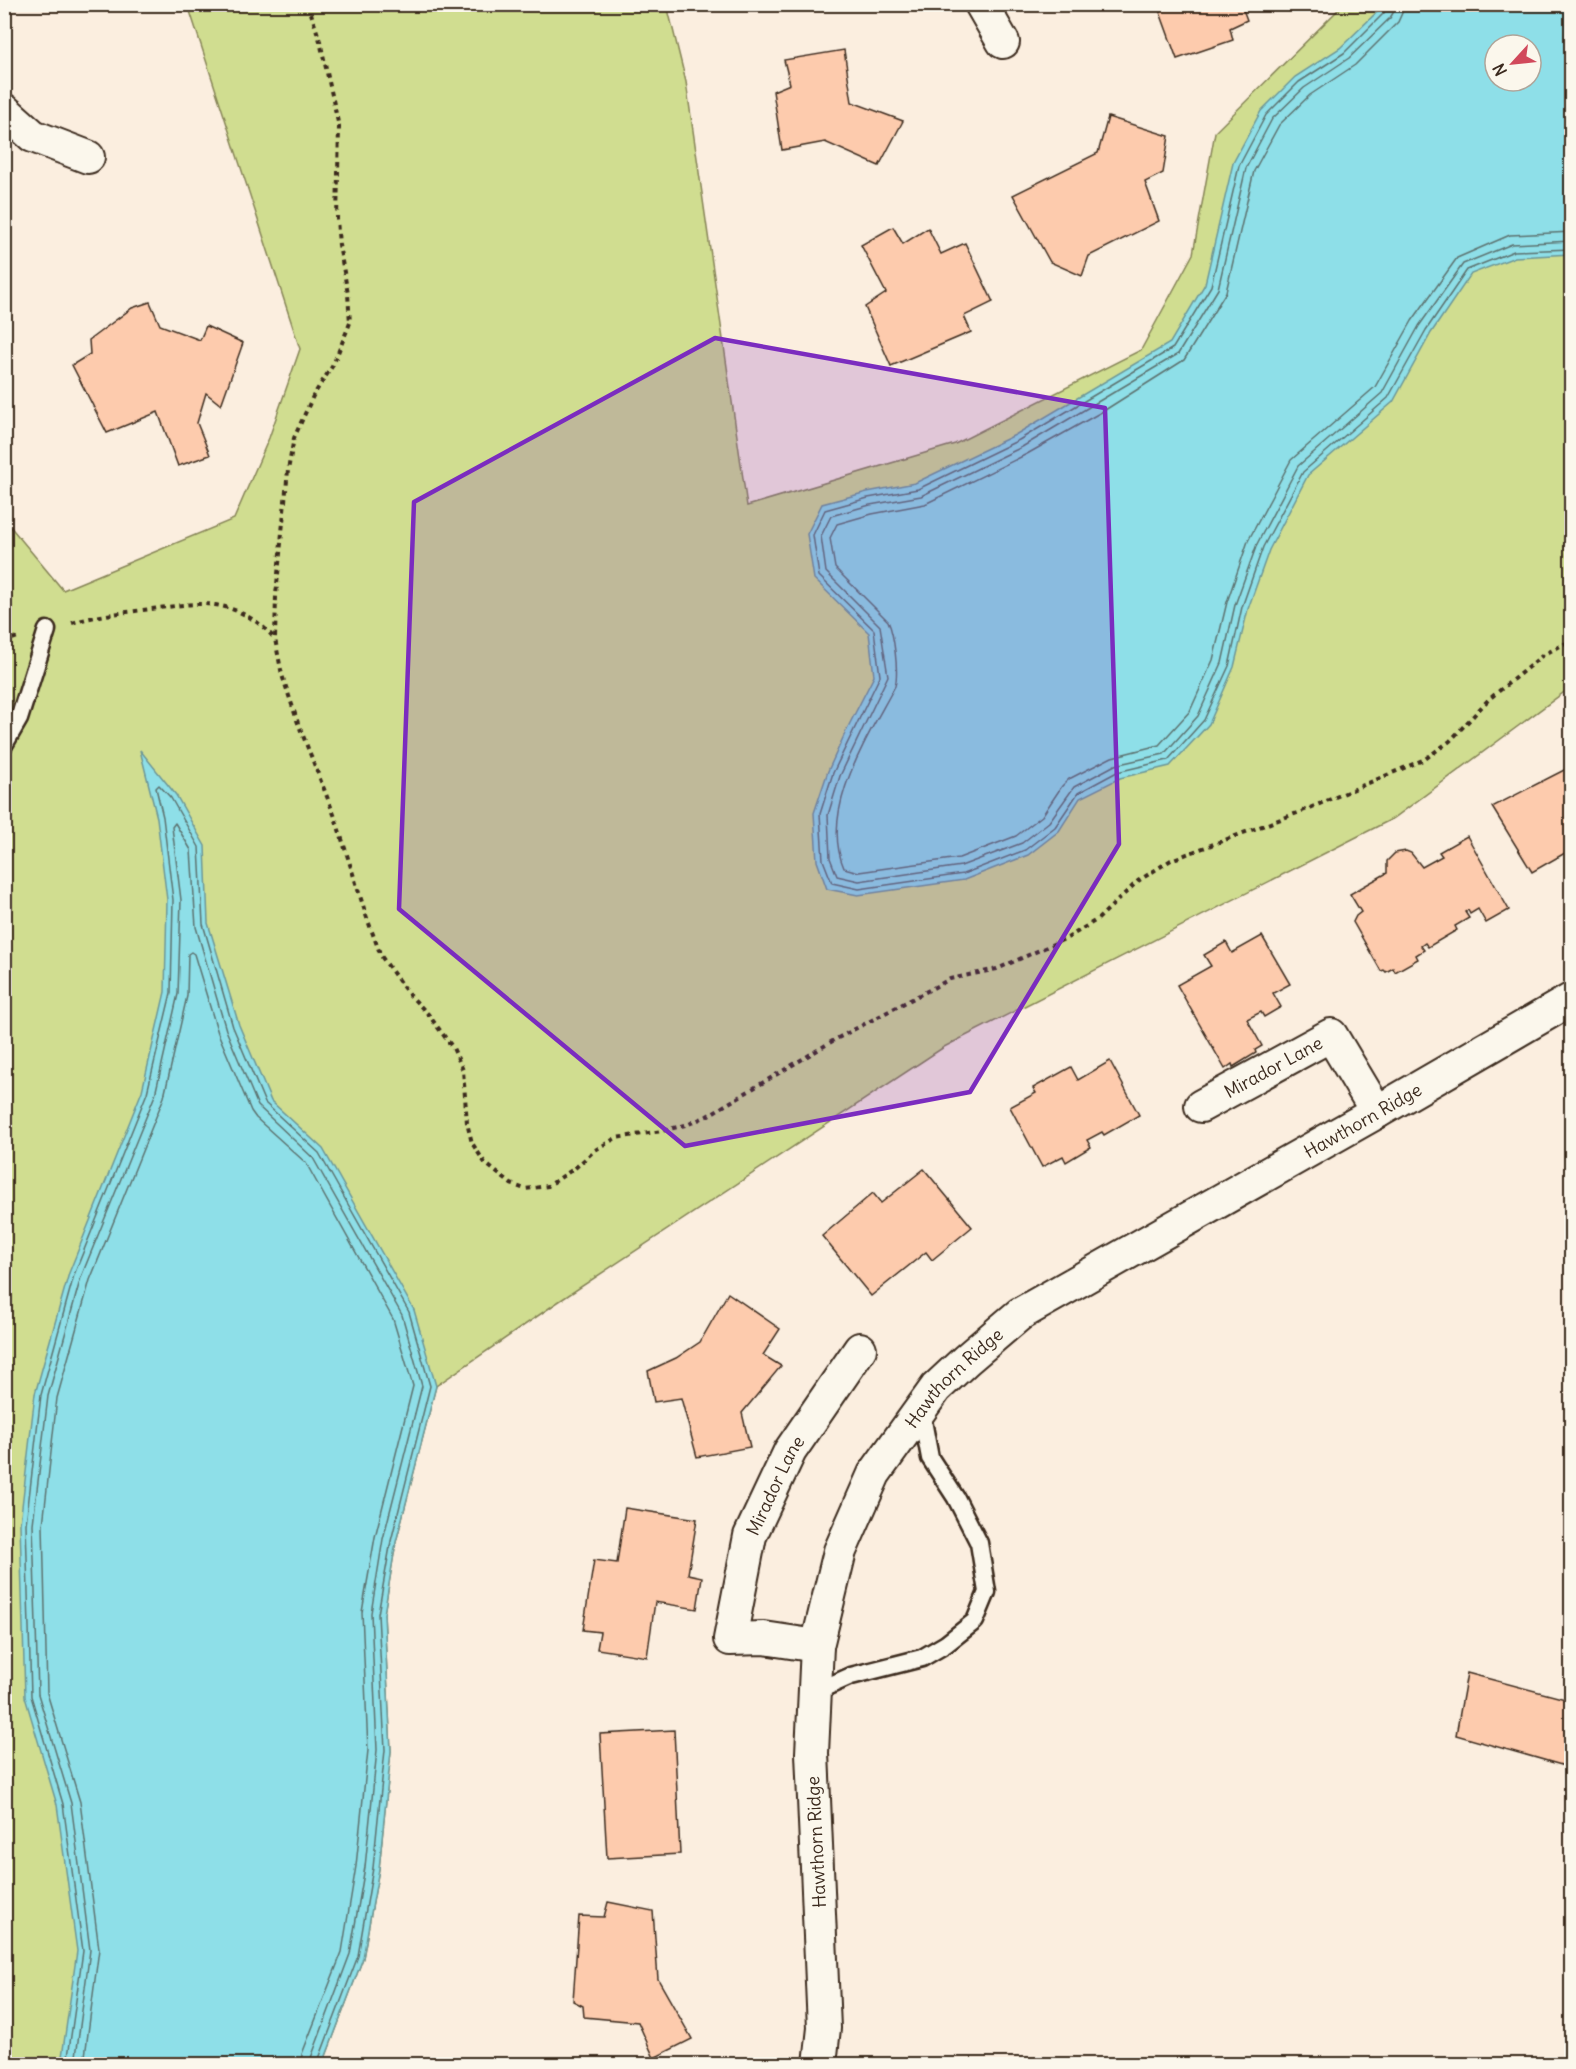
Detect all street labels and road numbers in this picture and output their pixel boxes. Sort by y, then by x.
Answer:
street label: Mirador Lane [1220,1031,1326,1103]
street label: Hawthorn Ridge [1299,1077,1425,1163]
street label: Hawthorn Ridge [899,1322,1007,1432]
street label: Mirador Lane [741,1431,809,1539]
street label: Hawthorn Ridge [801,1776,831,1908]

